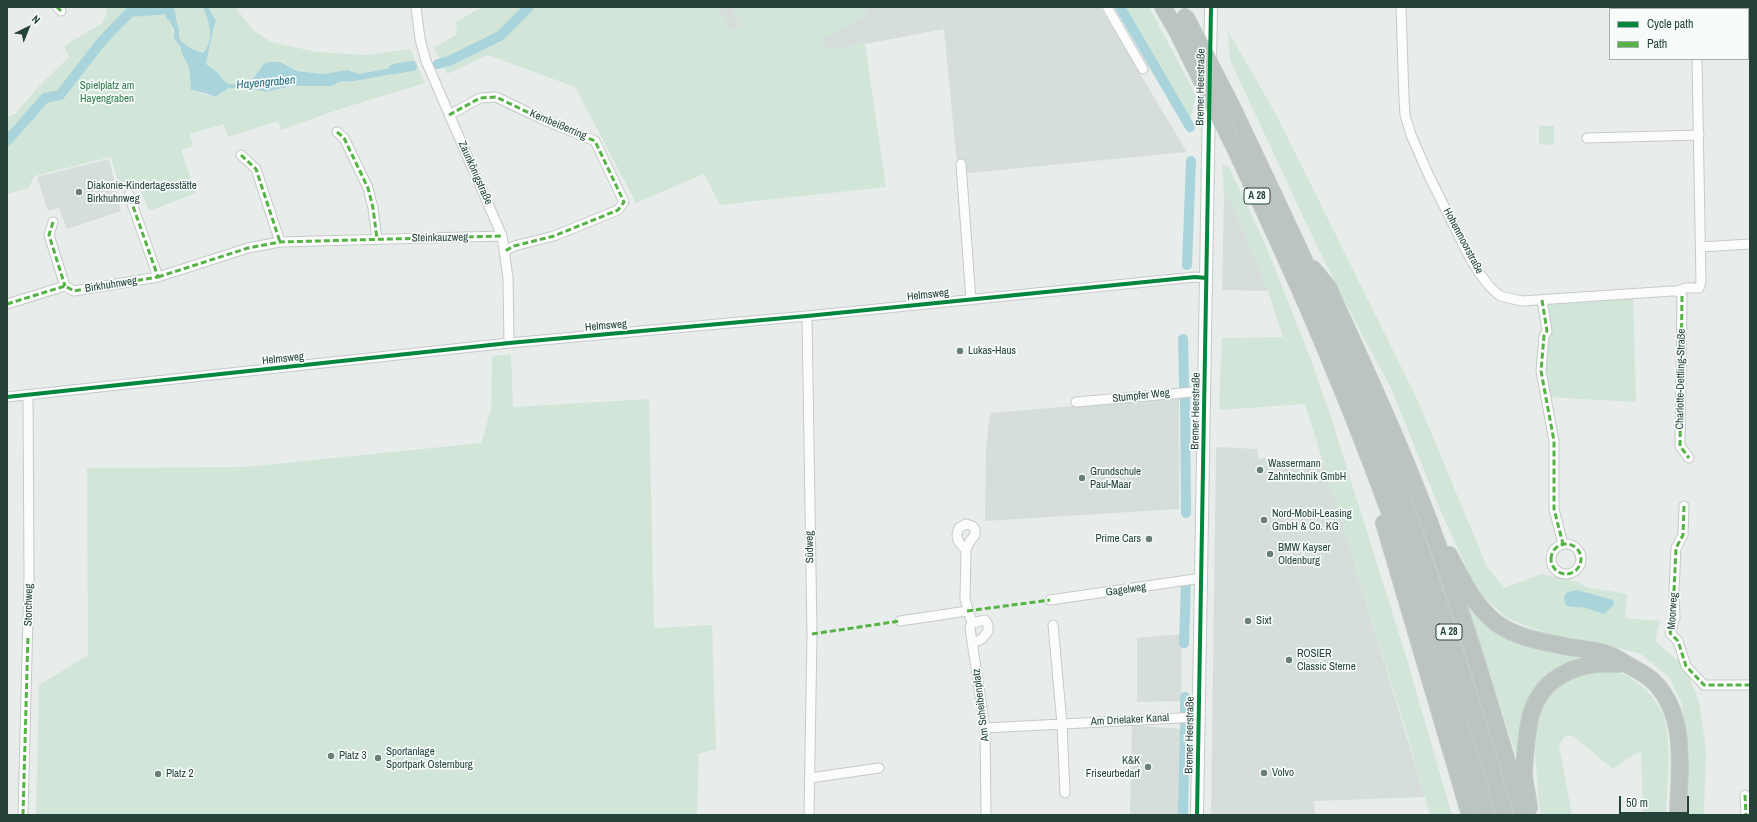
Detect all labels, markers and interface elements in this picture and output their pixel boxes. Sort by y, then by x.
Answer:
north arrow [8,8,48,48]
legend [1609,8,1749,60]
text: N [29,12,43,27]
text: Cycle path [1647,16,1694,32]
text: Path [1647,36,1667,52]
street label: Bremer Heerstraße [1194,48,1208,126]
water label: Hayengraben [236,73,296,93]
park label: Spielplatz am Hayengraben [80,79,134,105]
street label: Kernbeißerring [527,107,589,143]
street label: Zaunkönigstraße [455,139,495,207]
place label: Diakonie-Kindertagesstätte Birkhuhnweg [87,179,197,205]
marker: Diakonie-Kindertagesstätte Birkhuhnweg [74,187,84,197]
road number: A 28 [1244,188,1270,204]
street label: Hohenmoorstraße [1440,206,1486,276]
street label: Steinkauzweg [412,231,468,245]
street label: Birkhuhnweg [84,274,138,296]
street label: Helmsweg [906,286,950,304]
street label: Helmsweg [584,318,628,334]
street label: Charlotte-Dettling-Straße [1674,329,1688,429]
place label: Lukas-Haus [968,344,1016,358]
marker: Lukas-Haus [955,346,965,356]
street label: Helmsweg [261,350,305,368]
street label: Bremer Heerstraße [1189,372,1203,450]
street label: Stumpfer Weg [1112,386,1170,406]
place label: Wassermann Zahntechnik GmbH [1268,457,1346,483]
place label: Grundschule Paul-Maar [1090,465,1141,491]
marker: Wassermann Zahntechnik GmbH [1255,465,1265,475]
marker: Grundschule Paul-Maar [1077,473,1087,483]
place label: Nord-Mobil-Leasing GmbH & Co. KG [1272,507,1352,533]
marker: Nord-Mobil-Leasing GmbH & Co. KG [1259,515,1269,525]
street label: Südweg [803,531,817,563]
place label: Prime Cars [1095,532,1141,546]
marker: Prime Cars [1144,534,1154,544]
place label: BMW Kayser Oldenburg [1278,541,1331,567]
marker: BMW Kayser Oldenburg [1265,549,1275,559]
street label: Gagelweg [1105,581,1147,599]
street label: Storchweg [22,584,36,626]
street label: Moorweg [1665,592,1681,630]
place label: Sixt [1256,614,1272,628]
marker: Sixt [1243,616,1253,626]
road number: A 28 [1436,624,1462,640]
place label: ROSIER Classic Sterne [1297,647,1356,673]
marker: ROSIER Classic Sterne [1284,655,1294,665]
street label: Am Scheibenplatz [970,668,992,742]
street label: Bremer Heerstraße [1183,696,1197,774]
street label: Am Drielaker Kanal [1091,711,1169,729]
place label: Sportanlage Sportpark Osternburg [386,745,473,771]
place label: Platz 3 [339,749,367,763]
marker: Platz 3 [326,751,336,761]
marker: Sportanlage Sportpark Osternburg [373,753,383,763]
place label: K&K Friseurbedarf [1086,754,1140,780]
marker: K&K Friseurbedarf [1143,762,1153,772]
place label: Volvo [1272,766,1294,780]
place label: Platz 2 [166,767,194,781]
marker: Volvo [1259,768,1269,778]
marker: Platz 2 [153,769,163,779]
scale bar [1621,788,1691,814]
text: 50 m [1626,795,1648,811]

